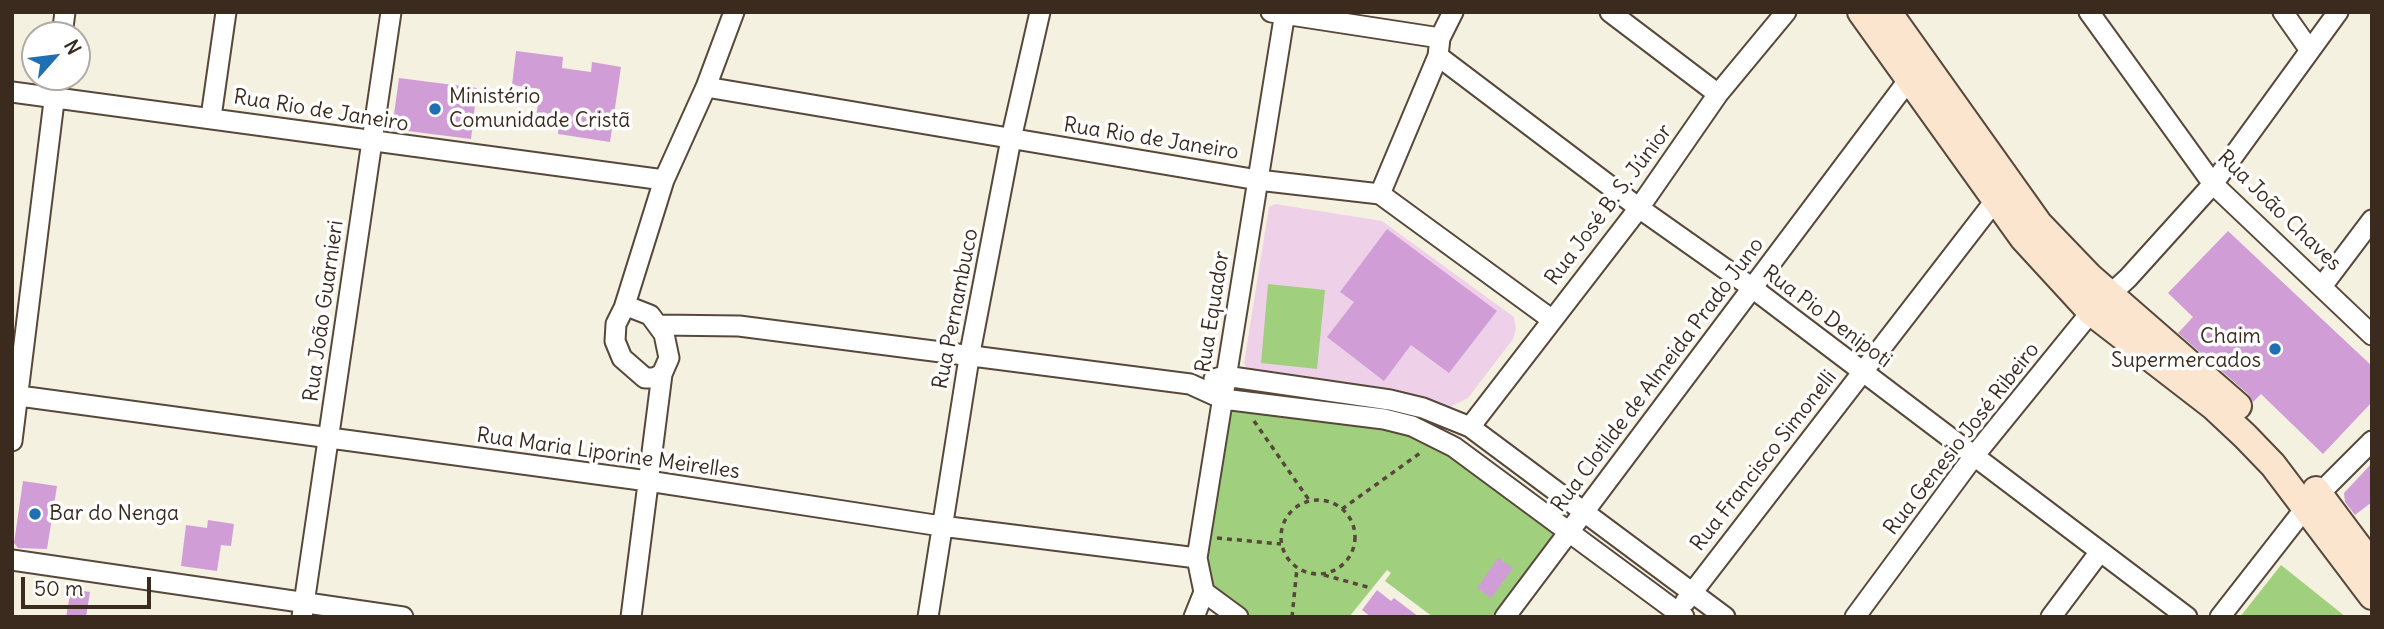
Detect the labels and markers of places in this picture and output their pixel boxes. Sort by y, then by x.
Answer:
place label: Ministério Comunidade Cristã [449,84,630,134]
marker: Ministério Comunidade Cristã [427,101,443,117]
place label: Chaim Supermercados [2111,324,2261,374]
marker: Chaim Supermercados [2267,341,2283,357]
place label: Bar do Nenga [49,501,179,527]
marker: Bar do Nenga [27,506,43,522]

